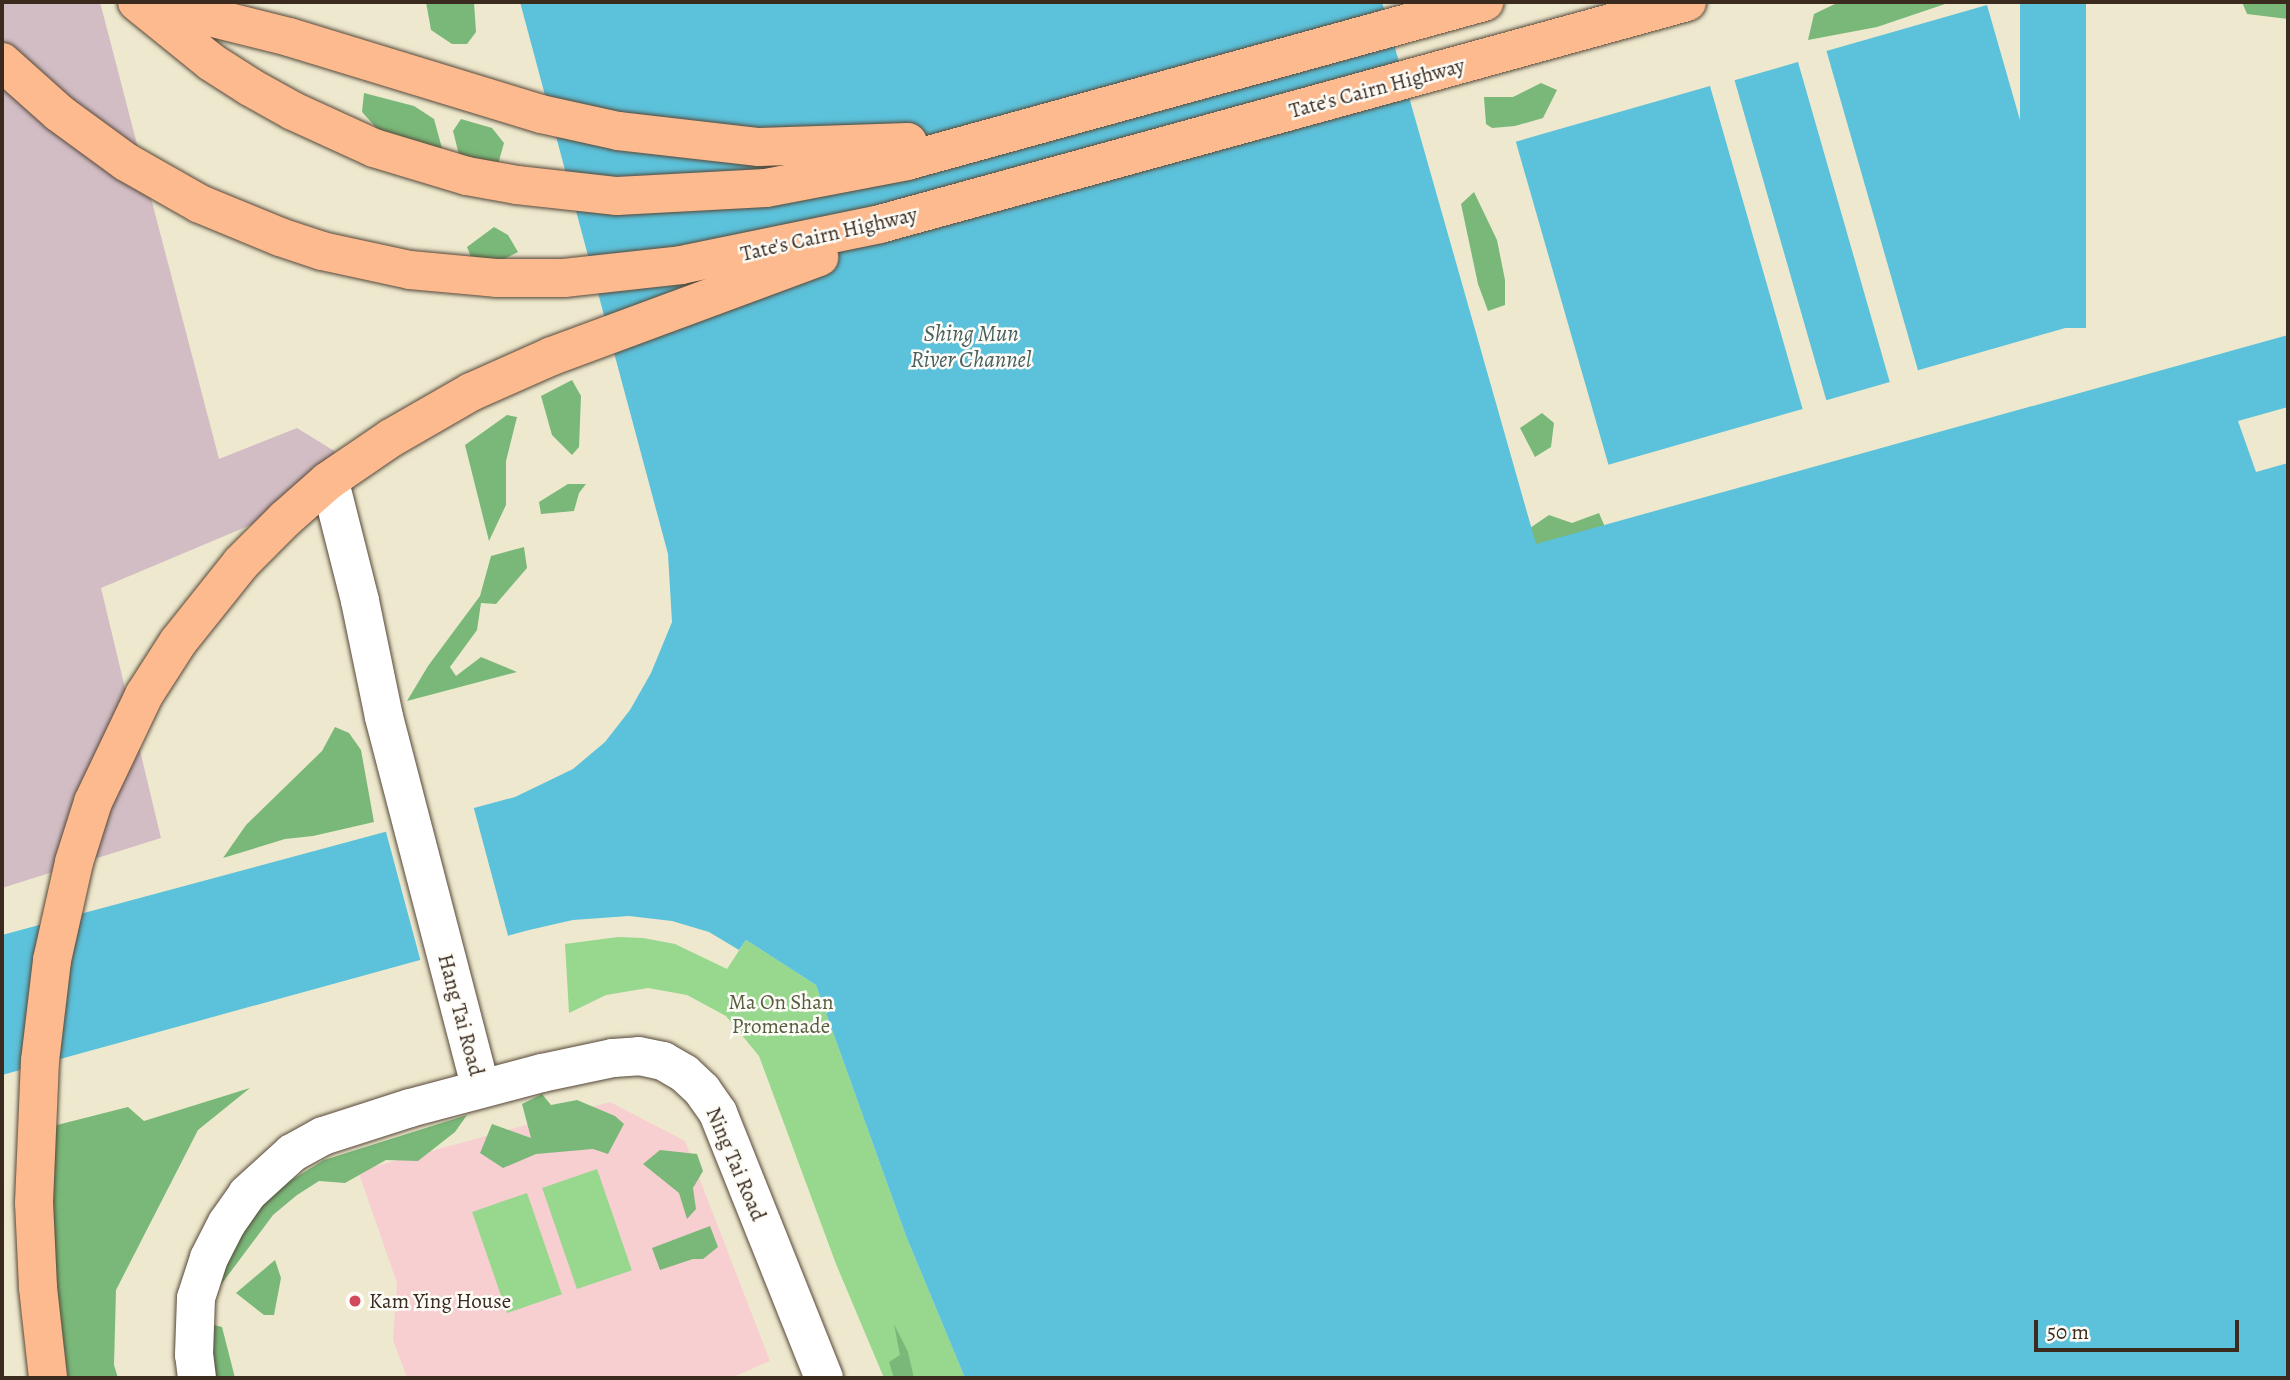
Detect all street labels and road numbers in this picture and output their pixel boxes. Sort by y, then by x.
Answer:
street label: Tate's Cairn Highway [1287,52,1467,124]
street label: Tate's Cairn Highway [738,201,920,267]
street label: Hang Tai Road [433,951,489,1079]
street label: Ning Tai Road [701,1103,771,1225]

